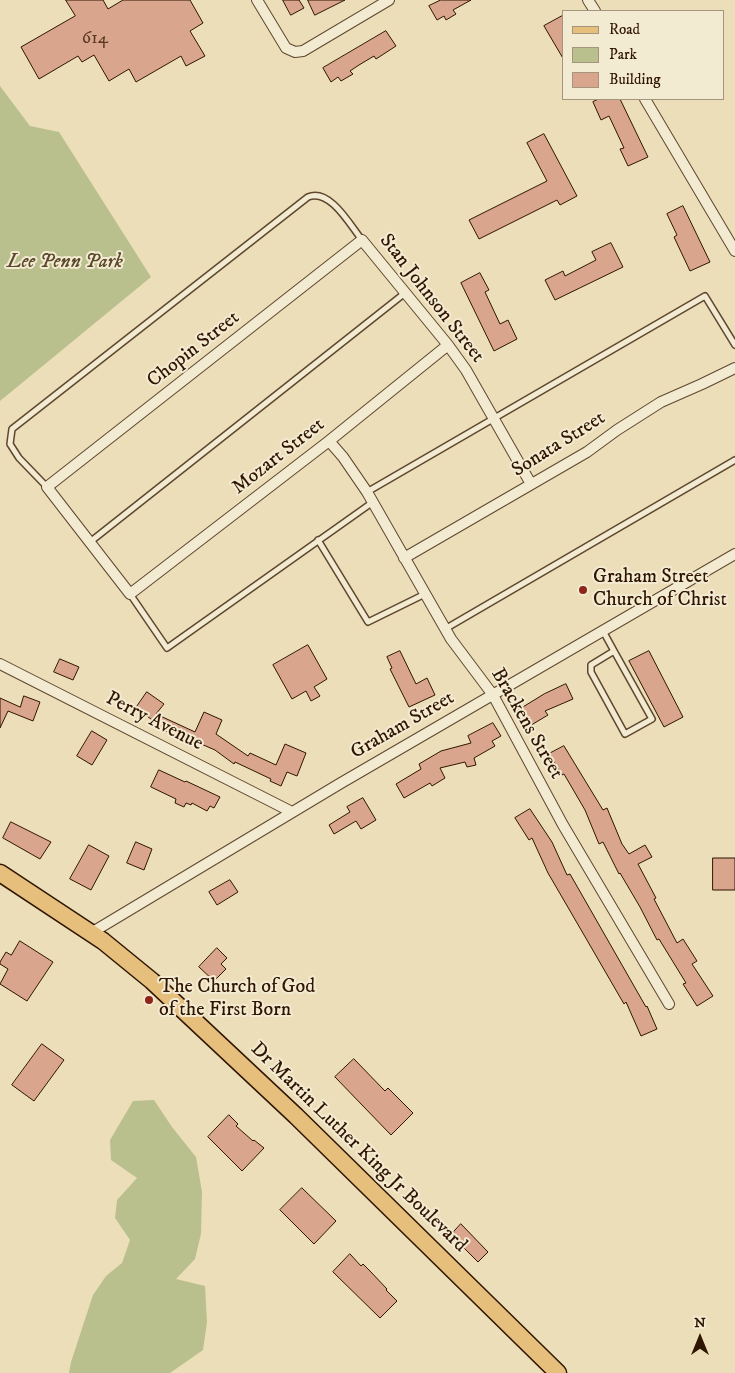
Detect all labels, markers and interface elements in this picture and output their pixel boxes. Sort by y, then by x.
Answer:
legend [562,10,725,100]
text: Road [609,20,640,39]
house number: 614 [82,28,108,50]
text: Park [609,45,637,64]
text: Building [609,70,661,89]
street label: Stan Johnson Street [373,230,489,368]
park label: Lee Penn Park [7,251,123,275]
street label: Chopin Street [143,306,245,394]
street label: Sonata Street [508,407,610,483]
street label: Mozart Street [228,414,330,500]
place label: Graham Street Church of Christ [593,566,727,613]
marker: Graham Street Church of Christ [577,584,589,596]
street label: Brackens Street [485,664,567,784]
street label: Perry Avenue [101,687,207,757]
street label: Graham Street [347,687,459,765]
place label: The Church of God of the First Born [159,976,315,1023]
marker: The Church of God of the First Born [143,994,155,1006]
street label: Dr Martin Luther King Jr Boulevard [245,1038,471,1258]
north arrow [675,1313,725,1363]
text: N [694,1314,706,1332]

